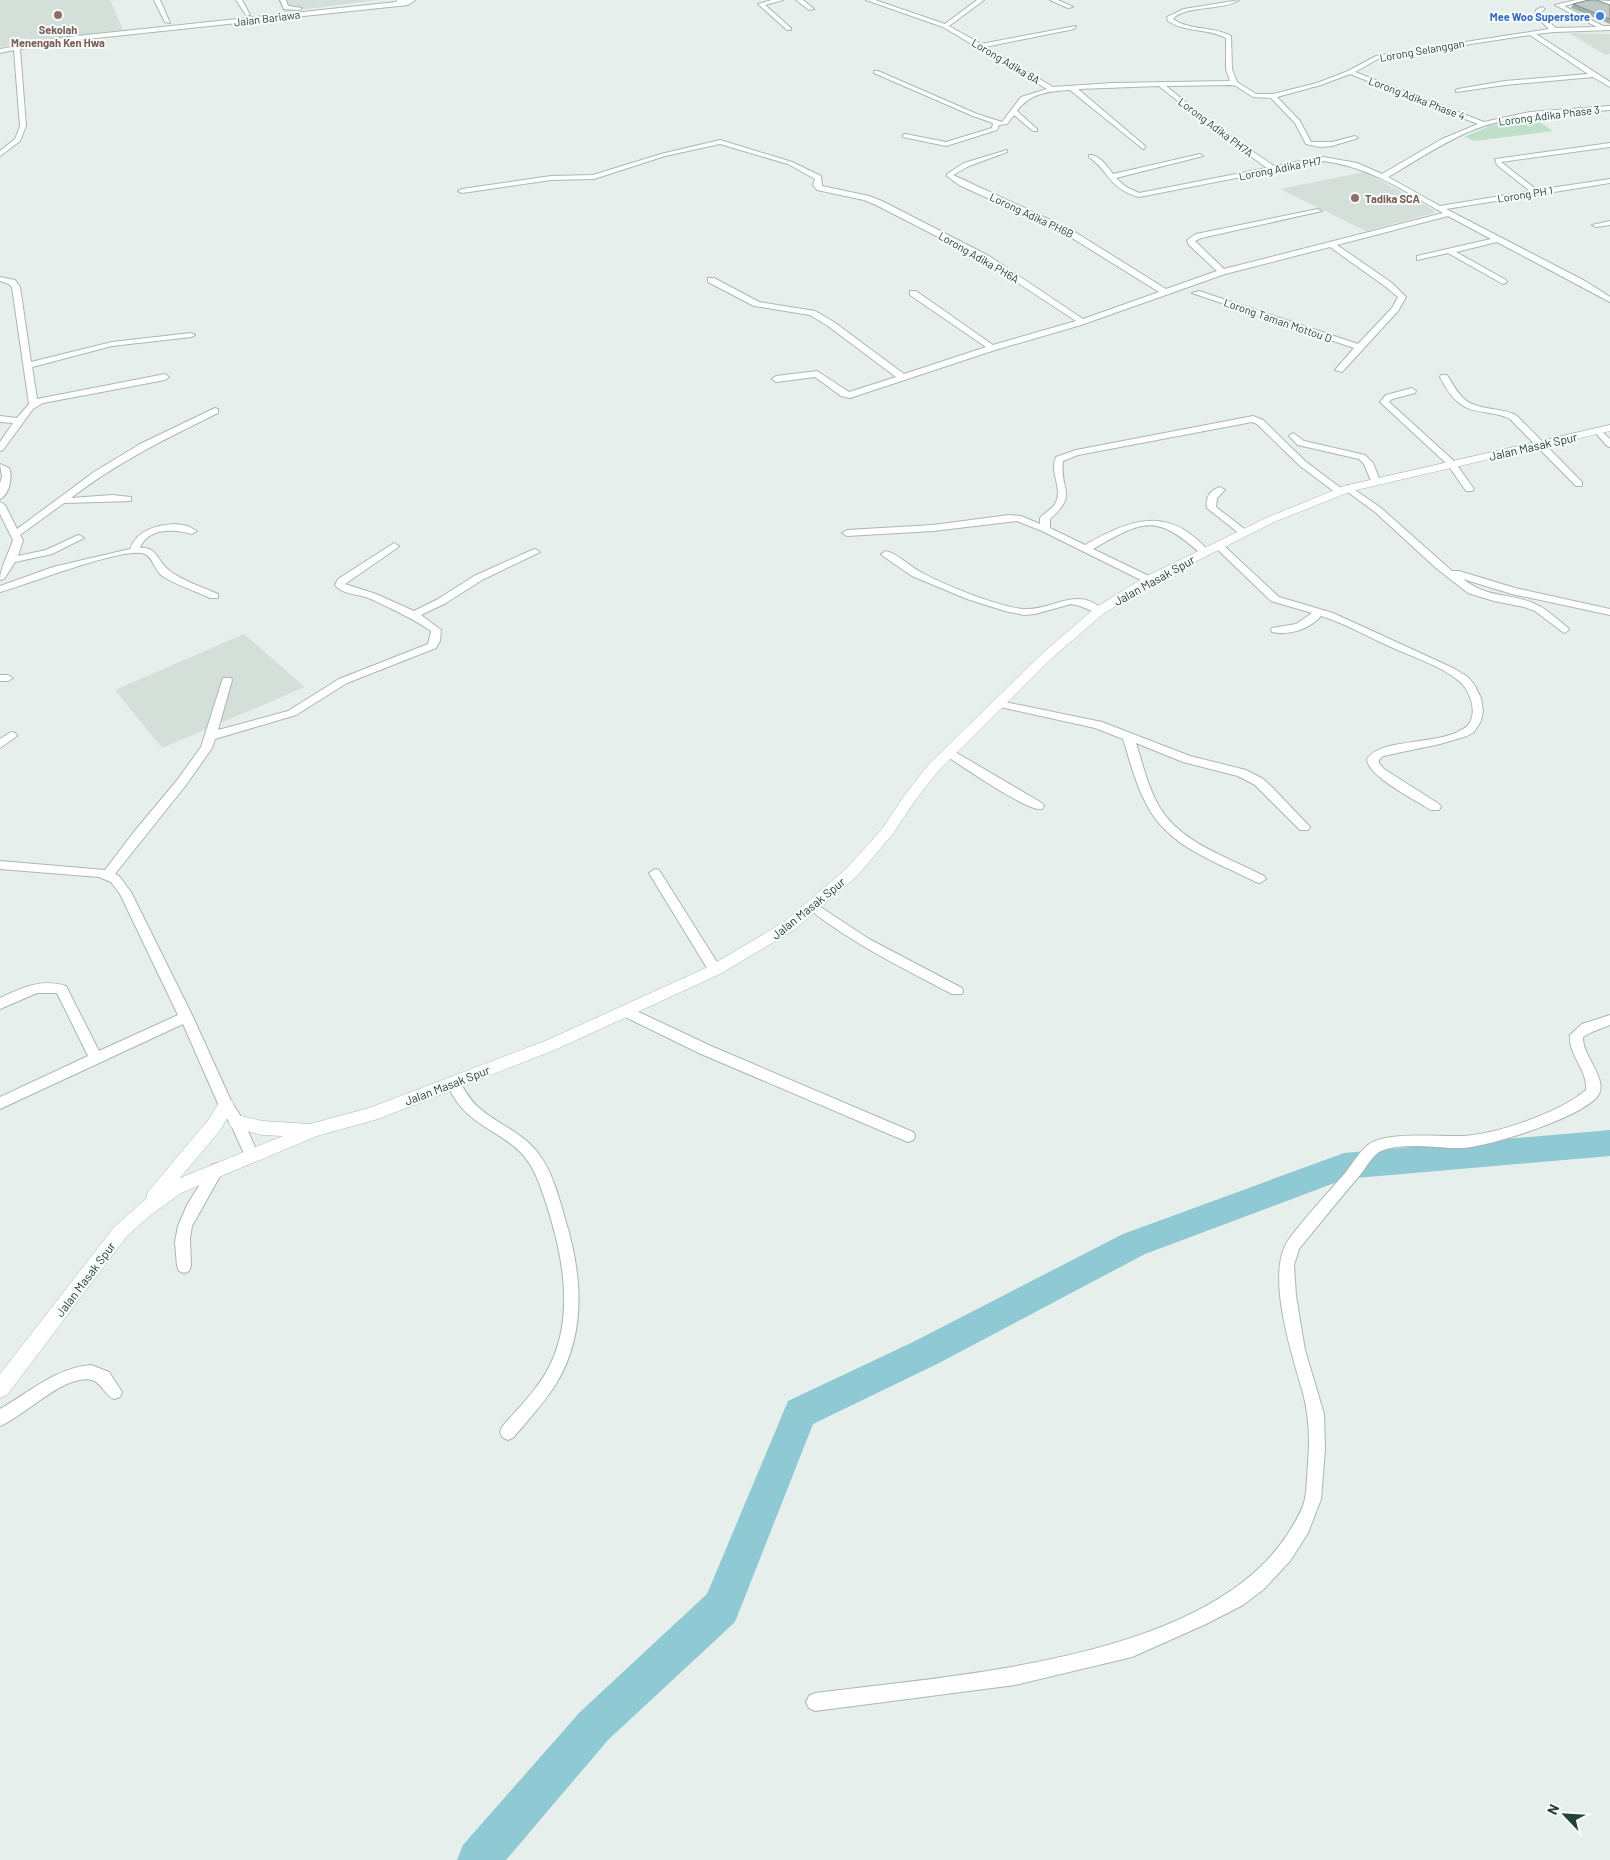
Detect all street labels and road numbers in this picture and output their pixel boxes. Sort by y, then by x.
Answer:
street label: Jalan Bariawa [233,7,301,29]
street label: Lorong Adika 8A [970,36,1043,87]
street label: Lorong Selanggan [1379,36,1465,64]
street label: Lorong Adika Phase 4 [1367,74,1467,122]
street label: Lorong Adika PH7A [1176,95,1256,160]
street label: Lorong Adika Phase 3 [1498,102,1600,128]
street label: Lorong Adika PH7 [1238,154,1322,182]
street label: Lorong PH 1 [1496,183,1554,205]
street label: Lorong Adika PH6B [988,190,1076,240]
street label: Lorong Adika PH6A [936,229,1022,285]
street label: Lorong Taman Mottou D [1222,295,1334,345]
street label: Jalan Masak Spur [1487,429,1579,463]
street label: Jalan Masak Spur [1111,552,1197,608]
street label: Jalan Masak Spur [769,874,848,942]
street label: Jalan Masak Spur [402,1062,492,1108]
street label: Jalan Masak Spur [52,1238,118,1319]

